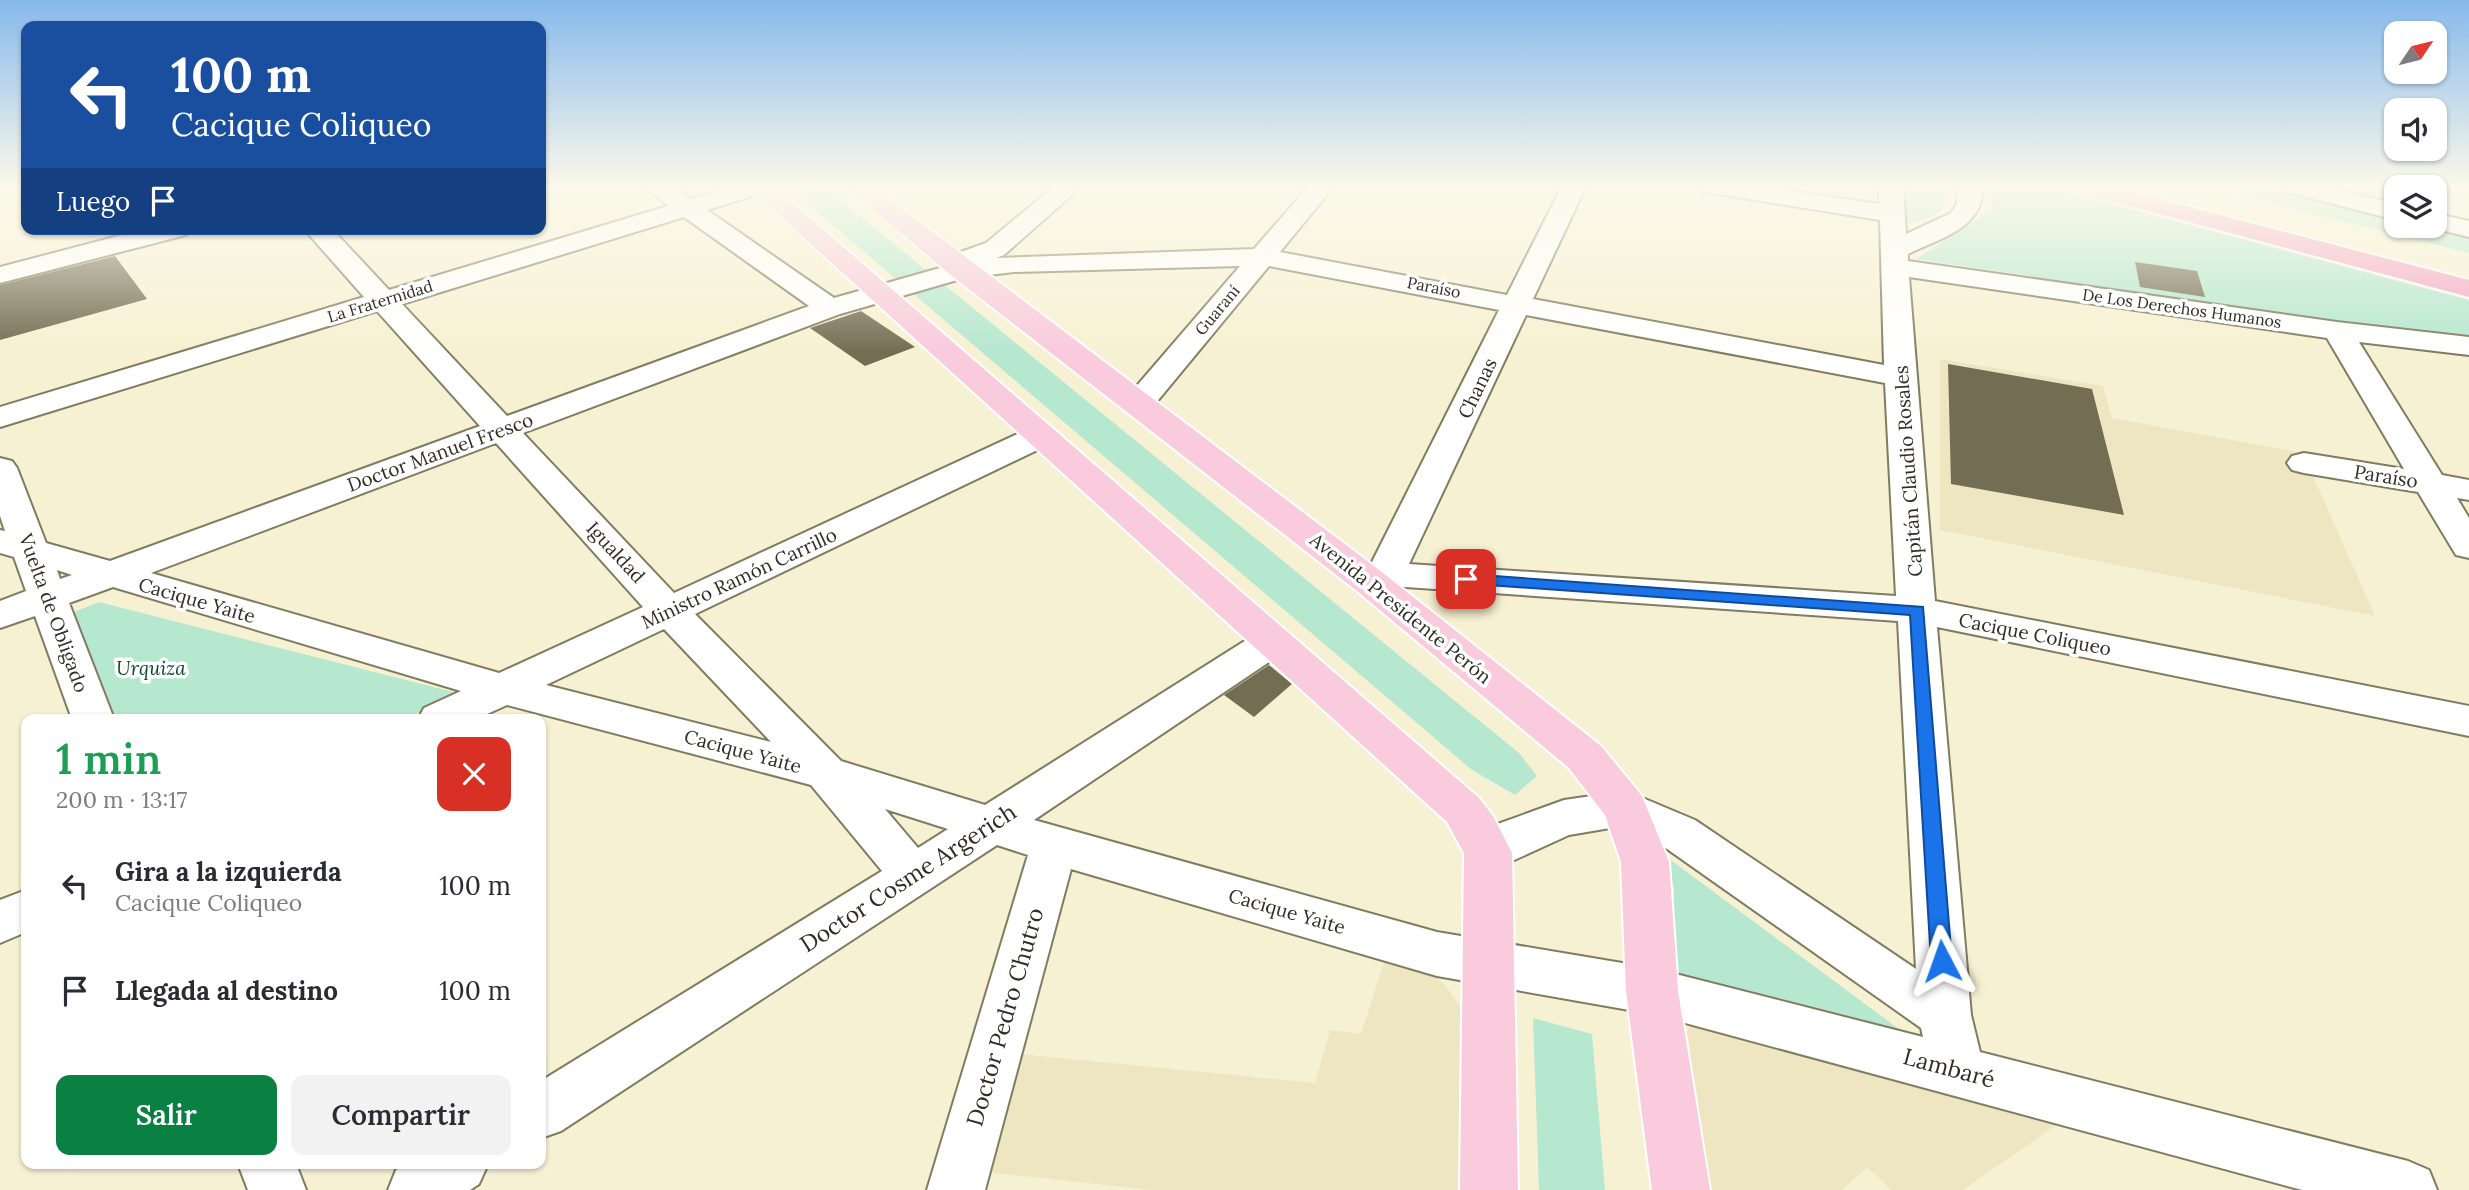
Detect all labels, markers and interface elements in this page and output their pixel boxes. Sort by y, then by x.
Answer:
north arrow [2384,21,2446,84]
map controls [2384,21,2447,238]
text: 100 m [171,43,311,105]
icon: left [56,49,147,140]
button: sound [2384,98,2447,161]
text: Cacique Coliqueo [171,104,431,145]
button: layers [2384,175,2447,238]
icon: arrive [144,182,182,220]
text: Luego [56,185,130,218]
street label: Paraíso [1405,272,1463,302]
street label: La Fraternidad [325,275,435,327]
street label: Guaraní [1190,281,1244,339]
street label: De Los Derechos Humanos [2081,284,2283,332]
street label: Chanas [1452,354,1502,422]
street label: Capitán Claudio Rosales [1889,364,1927,578]
street label: Doctor Manuel Fresco [344,407,536,497]
street label: Paraíso [2352,459,2420,493]
street label: Igualdad [581,516,651,588]
street label: Ministro Ramón Carrillo [638,522,840,634]
street label: Avenida Presidente Perón [1305,527,1497,689]
street label: Vuelta de Obligado [14,529,94,696]
pin [1436,549,1496,609]
icon: arrive [1447,560,1485,598]
street label: Cacique Yaite [136,572,258,628]
street label: Cacique Coliqueo [1957,607,2113,661]
park label: Urquiza [116,656,186,680]
street label: Cacique Yaite [682,724,804,778]
text: 1 min [56,732,161,786]
button: close [437,737,511,811]
text: 200 m · 13:17 [56,785,187,814]
street label: Doctor Cosme Argerich [794,797,1022,958]
text: Gira a la izquierda [115,855,342,888]
icon: left [56,867,94,905]
text: 100 m [439,869,511,902]
street label: Cacique Yaite [1226,883,1348,939]
text: Cacique Coliqueo [115,888,302,917]
street label: Doctor Pedro Chutro [959,904,1050,1129]
position arrow [1905,924,1979,998]
icon: arrive [56,972,94,1010]
text: Llegada al destino [115,974,338,1007]
text: 100 m [439,974,511,1007]
street label: Lambaré [1900,1041,1998,1094]
button: Salir [56,1075,277,1155]
button: Compartir [291,1075,511,1155]

